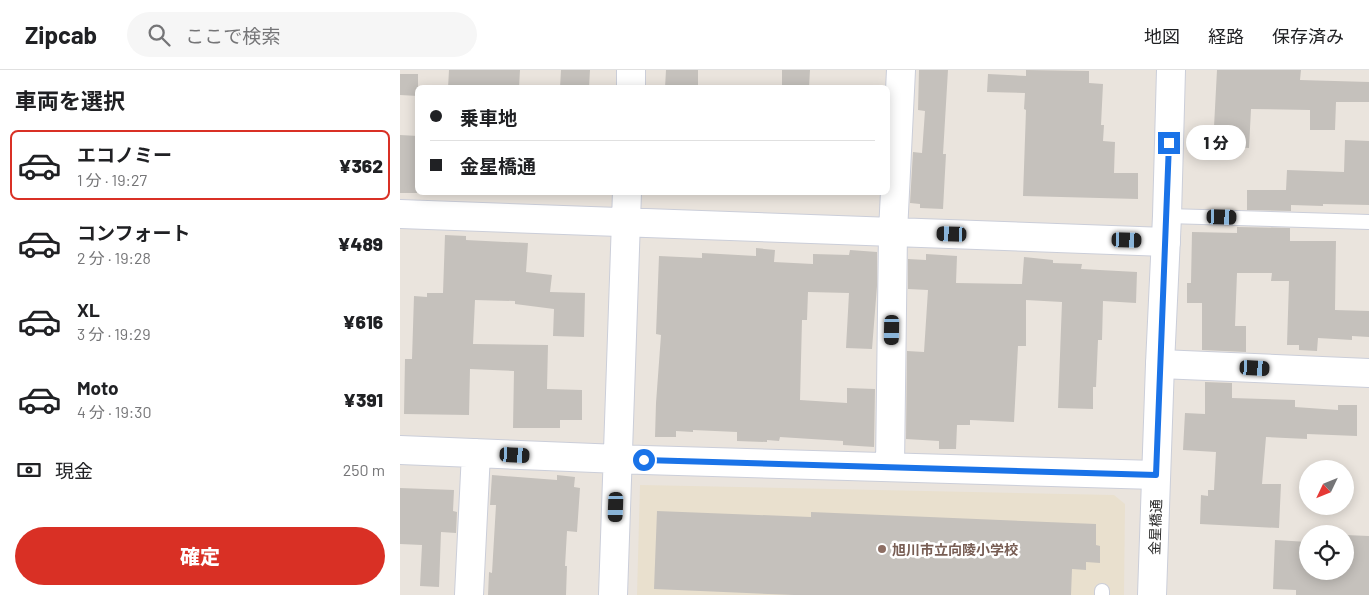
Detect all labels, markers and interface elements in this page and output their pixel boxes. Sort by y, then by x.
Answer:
search box [127,12,477,57]
text: Zipcab [25,20,97,49]
icon: search [145,21,173,49]
text: ここで検索 [185,24,280,47]
text: 地図 [1144,25,1180,47]
text: 経路 [1208,25,1244,47]
text: 保存済み [1272,25,1344,47]
text: 車両を選択 [15,87,125,113]
text: 乗車地 [460,106,517,129]
callout: 1 分 [1186,126,1246,160]
route end [1158,132,1180,154]
text: 1 分 [1204,133,1228,152]
icon: car [17,143,62,188]
text: エコノミー [77,143,172,166]
text: ¥362 [338,154,383,177]
text: 金星橋通 [460,154,536,177]
text: 1 分 · 19:27 [77,170,147,189]
car [1206,209,1237,225]
icon: car [17,221,62,266]
text: コンフォート [77,221,190,244]
car [936,226,967,242]
text: ¥489 [338,232,383,255]
car [1111,232,1142,248]
text: 2 分 · 19:28 [77,248,151,267]
text: XL [77,298,100,321]
icon: car [17,299,62,344]
text: ¥616 [343,310,383,333]
car [884,315,899,345]
text: 3 分 · 19:29 [77,324,150,343]
car [1239,360,1270,376]
text: Moto [77,376,119,399]
icon: car [17,377,62,422]
text: ¥391 [343,388,383,411]
text: 4 分 · 19:30 [77,402,151,421]
car [499,447,530,463]
route start [633,449,655,471]
icon: cash [15,456,43,484]
text: 現金 [55,459,93,482]
text: 250 m [343,460,385,479]
north arrow [1299,460,1354,515]
map controls [1299,460,1354,580]
car [607,492,624,522]
street label: 金星橋通 [1146,499,1164,555]
button: locate [1299,525,1354,580]
button: 確定 [15,527,385,585]
place label: 旭川市立向陵小学校 [892,541,1018,558]
marker: 旭川市立向陵小学校 [876,543,888,555]

